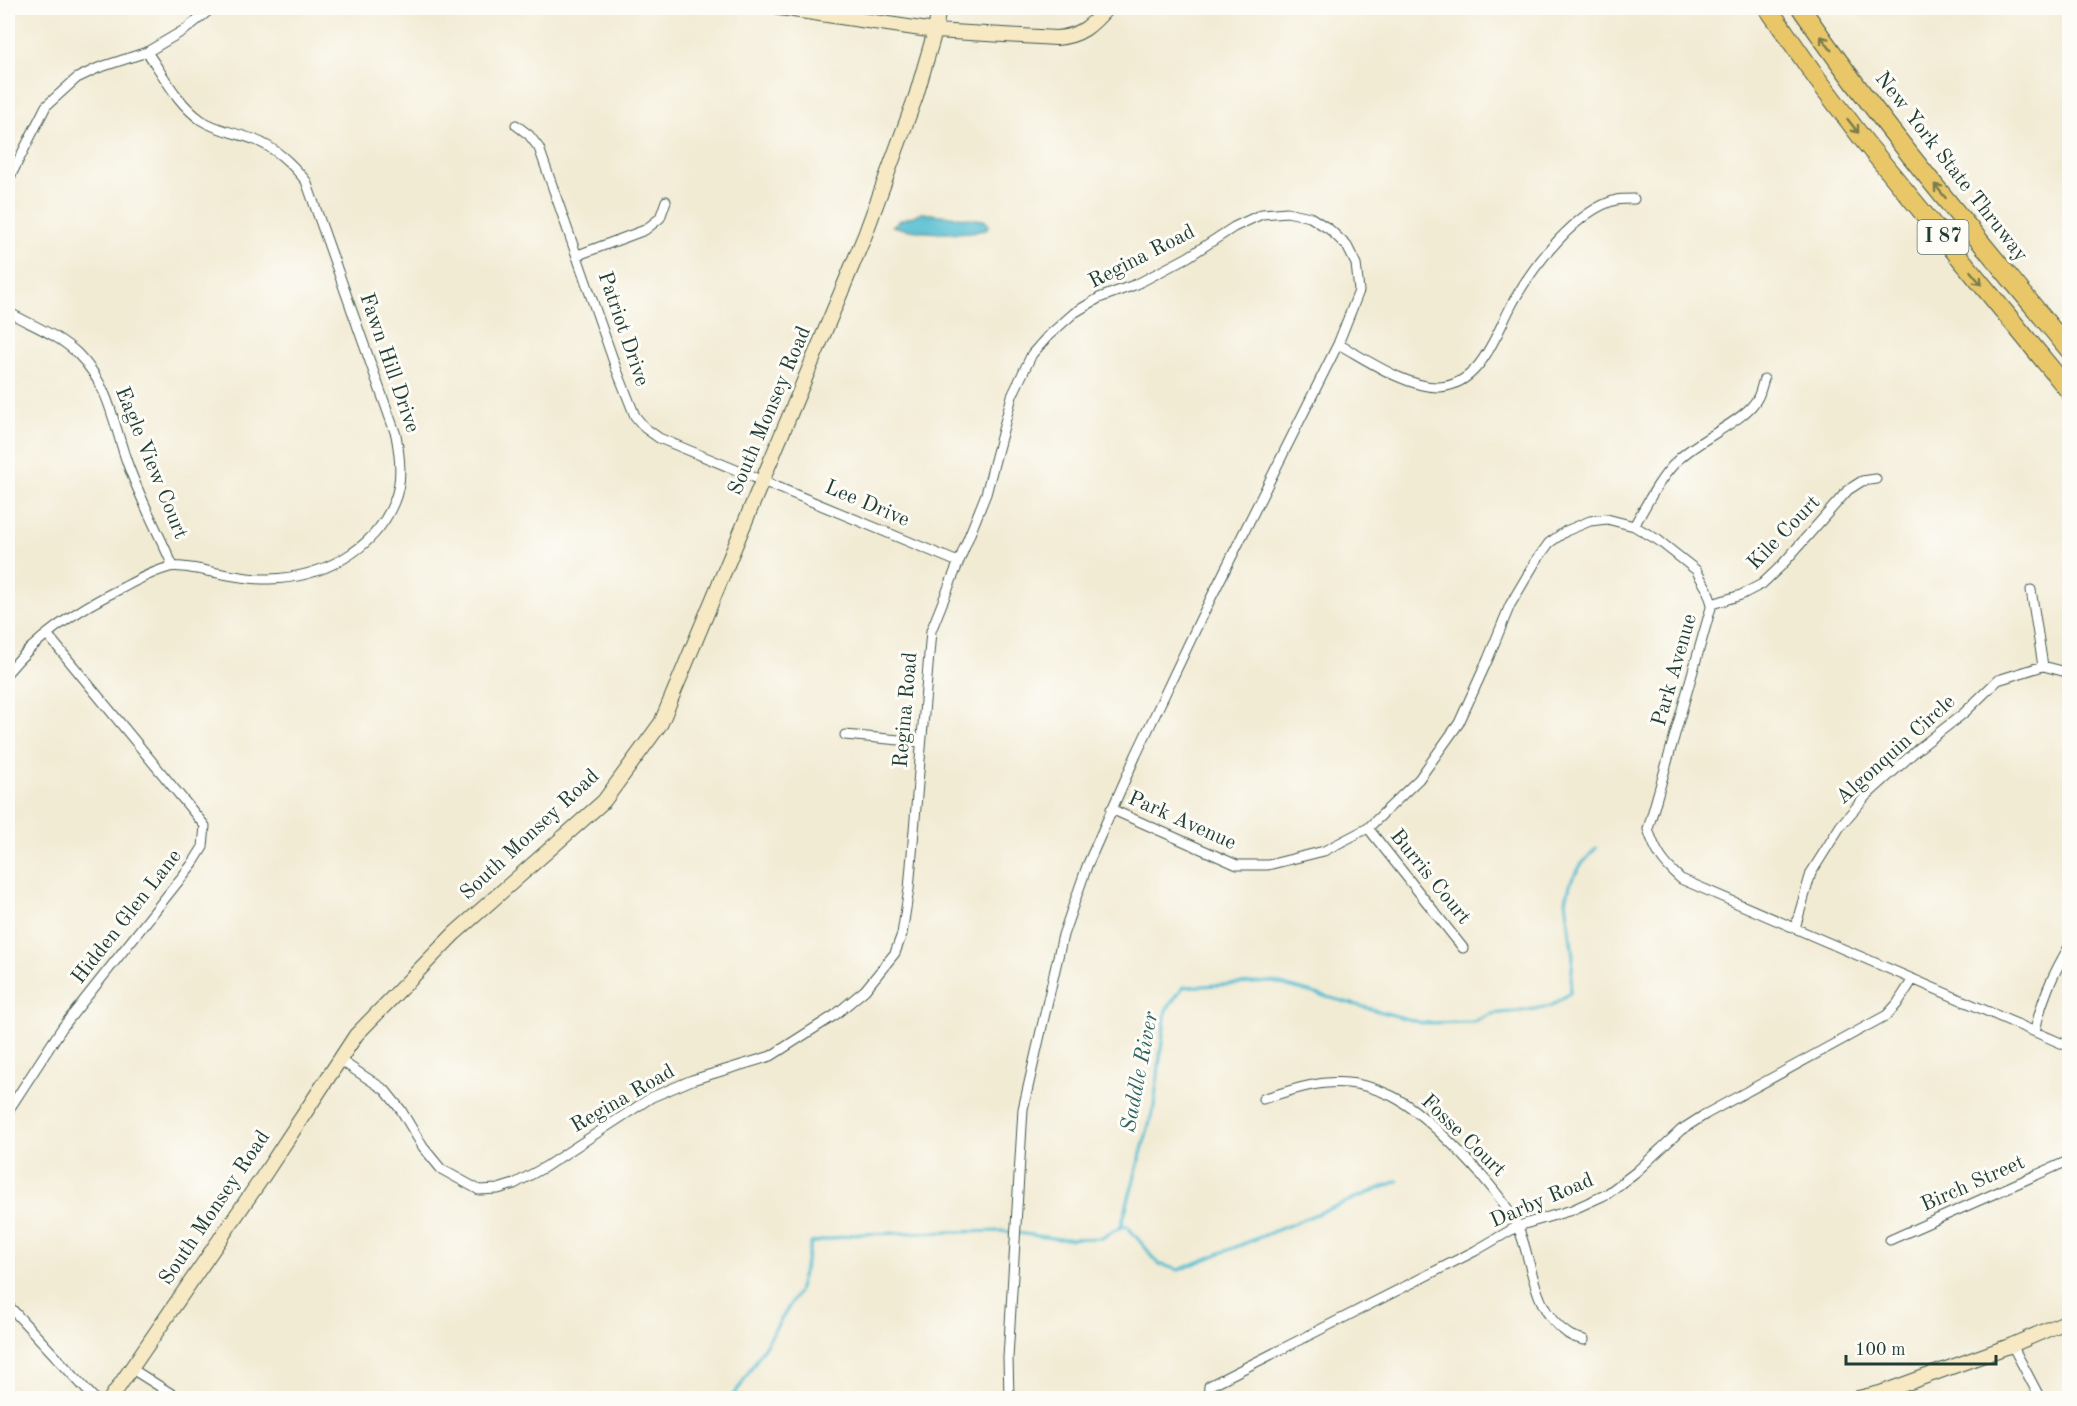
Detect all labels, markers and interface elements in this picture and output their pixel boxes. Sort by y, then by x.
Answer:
one-way arrow [1820,36,1832,52]
street label: New York State Thruway [1871,68,2031,266]
one-way arrow [1847,118,1860,134]
one-way arrow [1933,184,1946,200]
road number: I 87 [1918,220,1968,254]
street label: Regina Road [1086,221,1199,293]
street label: Patriot Drive [594,269,652,389]
one-way arrow [1969,269,1982,285]
street label: Fawn Hill Drive [355,290,423,436]
street label: South Monsey Road [725,323,815,499]
street label: Eagle View Court [111,384,191,542]
street label: Lee Drive [822,477,912,531]
street label: Kile Court [1744,492,1824,574]
street label: Park Avenue [1649,611,1701,729]
street label: Regina Road [890,651,922,769]
street label: Algonquin Circle [1832,691,1960,809]
street label: South Monsey Road [457,765,603,904]
street label: Park Avenue [1125,788,1239,854]
street label: Burris Court [1386,826,1474,928]
street label: Hidden Glen Lane [68,846,186,988]
water label: Saddle River [1118,1009,1163,1134]
street label: Regina Road [567,1061,679,1137]
street label: Fosse Court [1417,1091,1509,1181]
street label: South Monsey Road [156,1127,274,1289]
street label: Birch Street [1918,1152,2028,1216]
street label: Darby Road [1487,1170,1597,1232]
scale bar [1846,1328,1996,1366]
text: 100 m [1855,1341,1906,1359]

